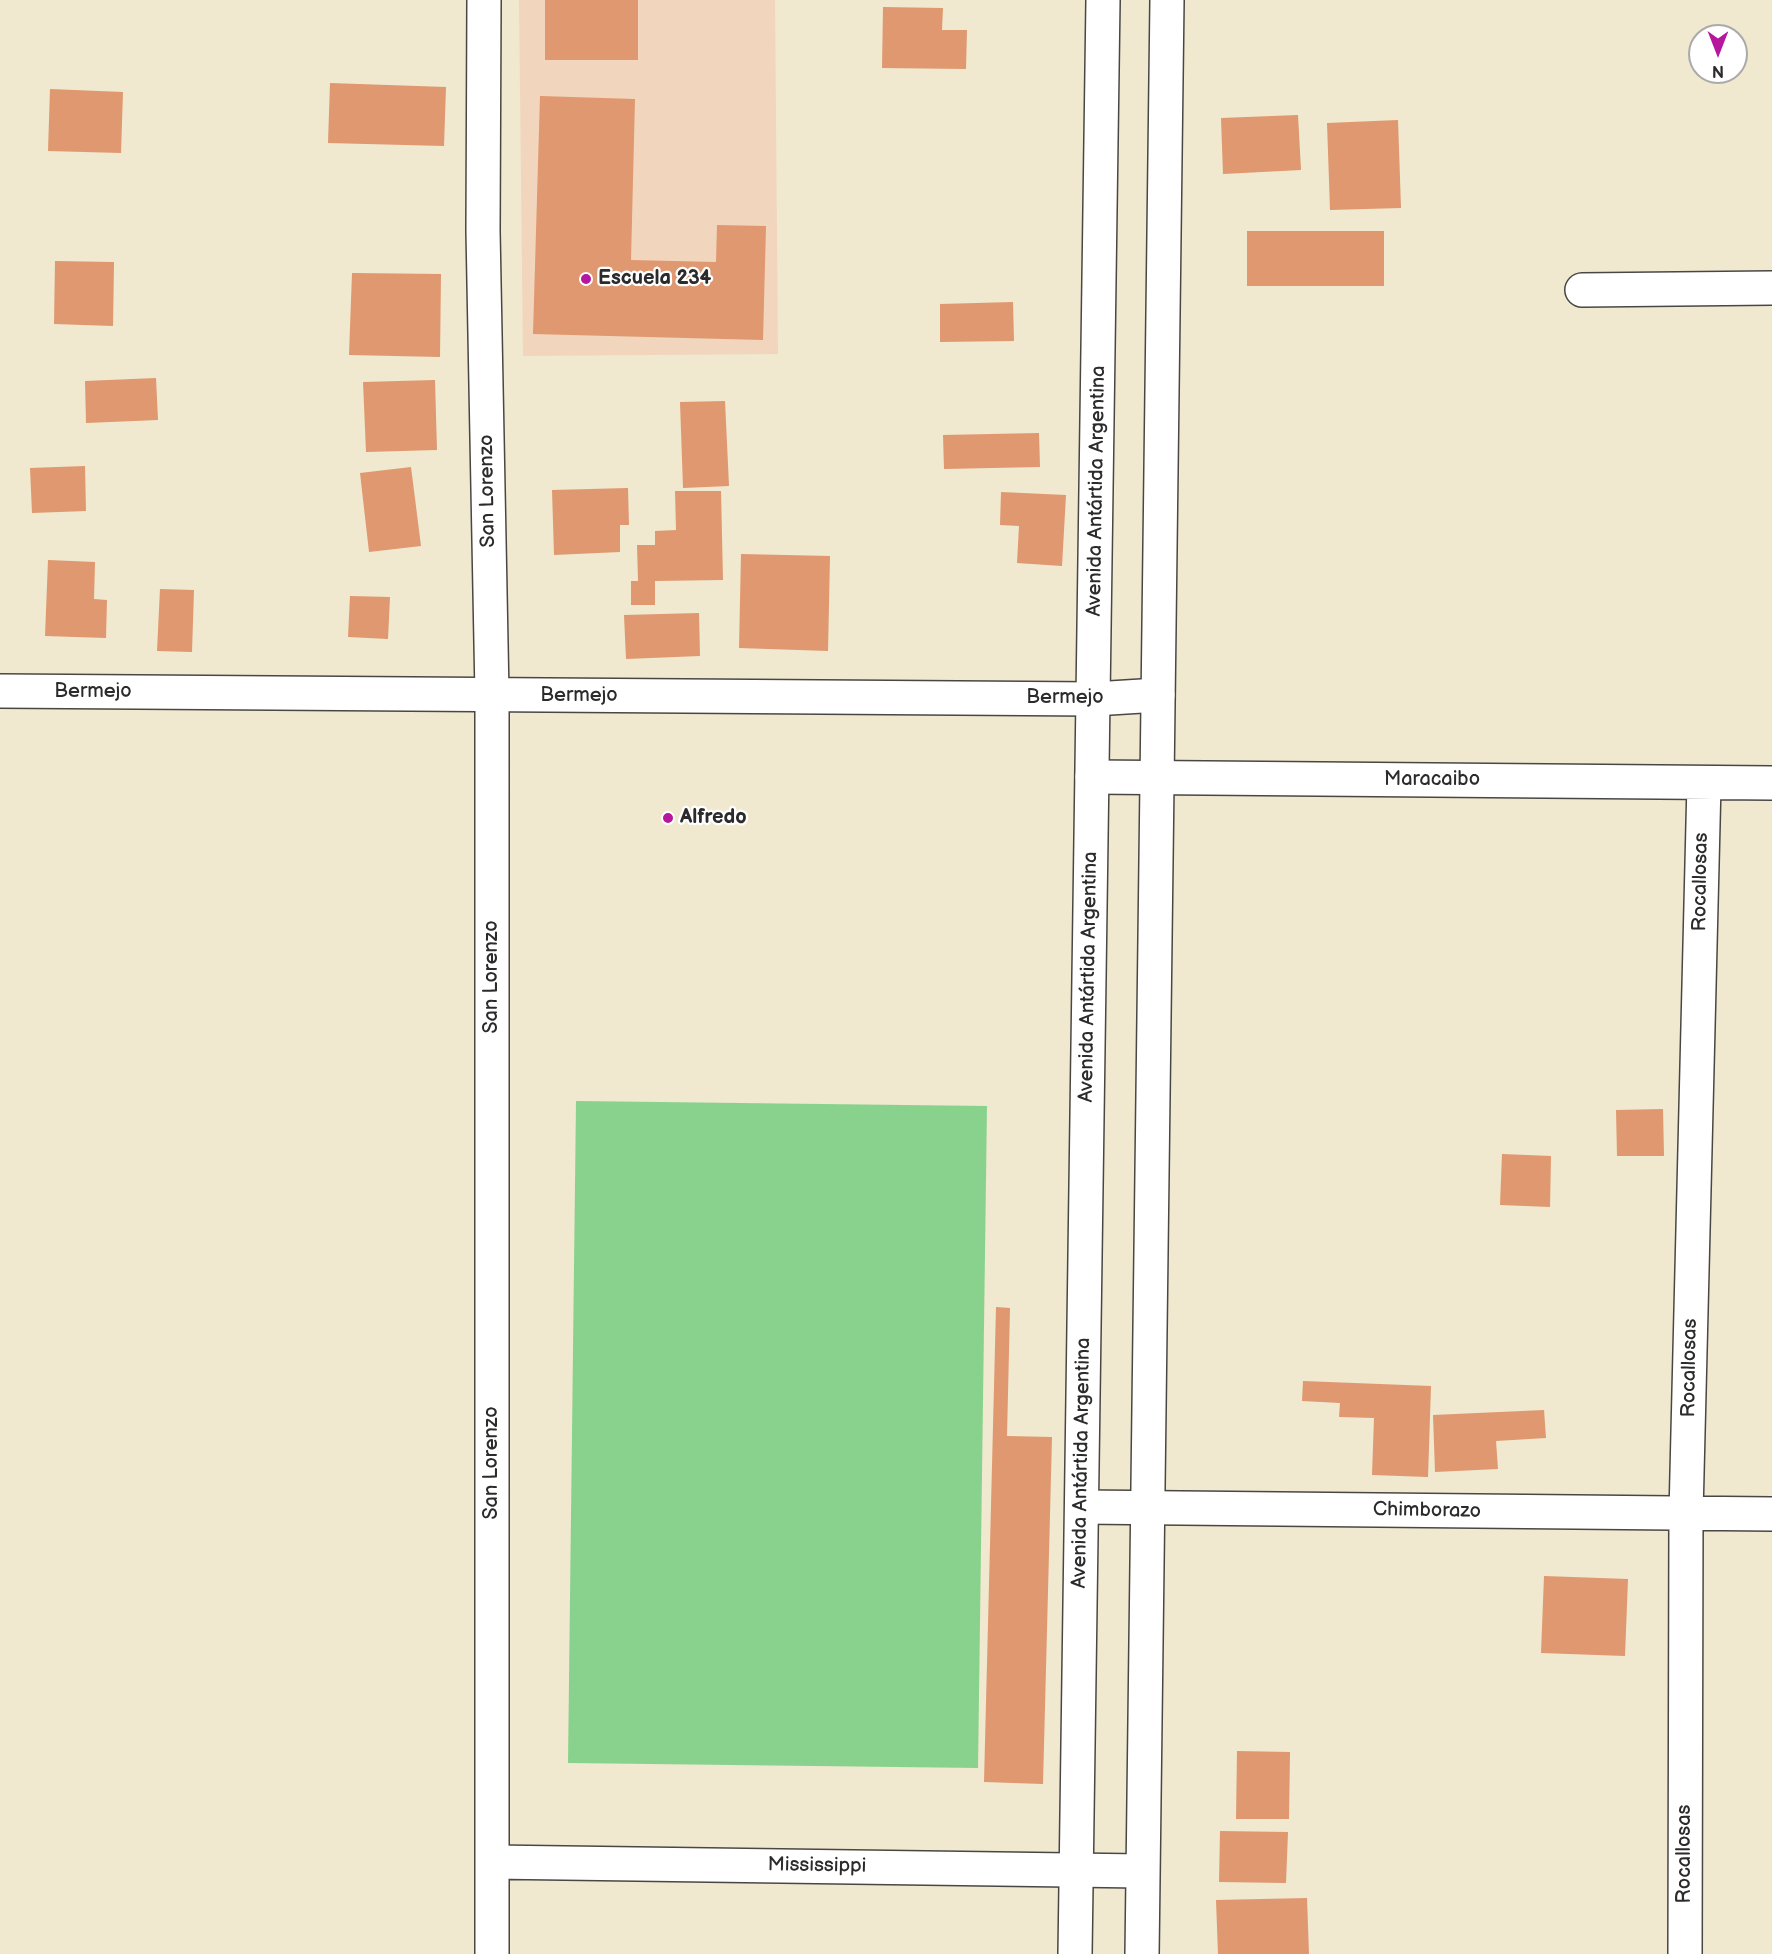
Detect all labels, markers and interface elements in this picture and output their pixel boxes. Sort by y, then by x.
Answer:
north arrow [1688,24,1748,84]
text: N [1712,61,1724,80]
place label: Escuela 234 [598,267,711,291]
marker: Escuela 234 [579,272,593,286]
street label: Avenida Antártida Argentina [1083,365,1111,617]
street label: San Lorenzo [475,434,501,548]
street label: Bermejo [54,680,132,704]
street label: Bermejo [540,684,618,708]
street label: Bermejo [1026,686,1104,710]
street label: Maracaibo [1384,768,1480,792]
place label: Alfredo [680,806,747,830]
marker: Alfredo [661,811,675,825]
street label: Rocallosas [1688,832,1714,932]
street label: Avenida Antártida Argentina [1075,851,1103,1103]
street label: San Lorenzo [480,921,504,1033]
street label: Rocallosas [1677,1318,1703,1418]
street label: Avenida Antártida Argentina [1068,1337,1096,1589]
street label: San Lorenzo [480,1407,504,1519]
street label: Chimborazo [1373,1498,1481,1524]
street label: Rocallosas [1673,1805,1697,1903]
street label: Mississippi [767,1853,867,1879]

